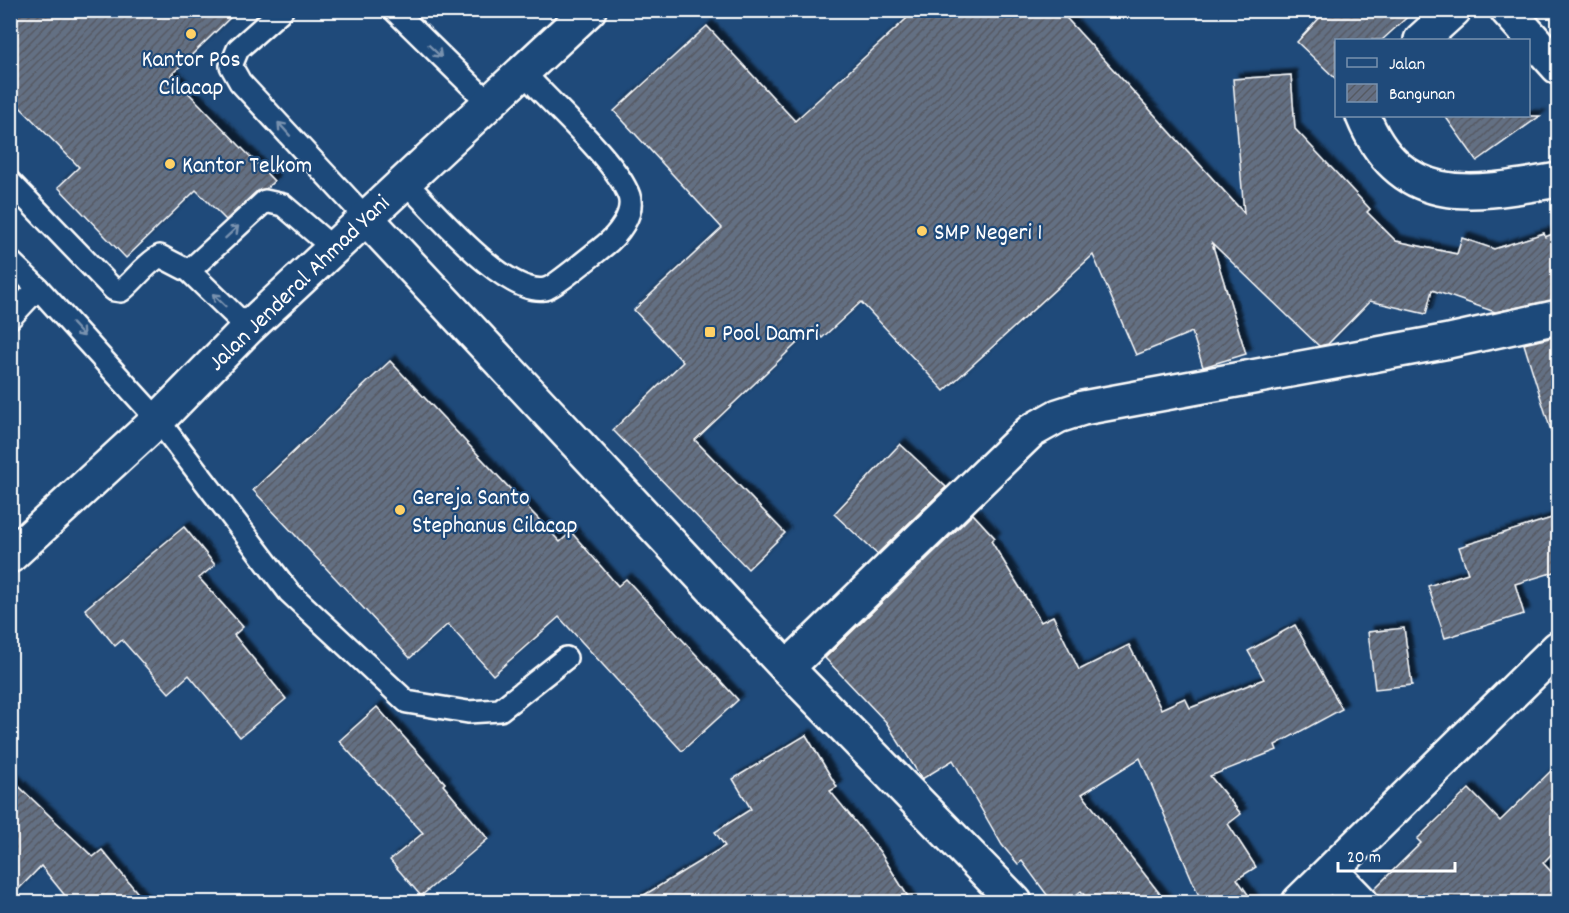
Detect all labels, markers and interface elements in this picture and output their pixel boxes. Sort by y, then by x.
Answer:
marker: Kantor Pos Cilacap [184,27,198,41]
legend [1335,39,1530,117]
place label: Kantor Pos Cilacap [141,44,241,106]
one-way arrow [428,44,443,59]
text: Jalan [1389,53,1425,78]
text: Bangunan [1389,83,1455,108]
one-way arrow [277,122,291,137]
place label: Kantor Telkom [182,150,312,184]
marker: Kantor Telkom [163,157,177,171]
street label: Jalan Jenderal Ahmad Yani [202,188,399,380]
place label: SMP Negeri 1 [934,217,1043,251]
marker: SMP Negeri 1 [915,224,929,238]
one-way arrow [224,225,239,239]
one-way arrow [211,292,226,307]
place label: Pool Damri [722,318,819,352]
one-way arrow [71,323,85,338]
marker: Pool Damri [703,325,717,339]
place label: Gereja Santo Stephanus Cilacap [412,482,578,544]
marker: Gereja Santo Stephanus Cilacap [393,503,407,517]
scale bar [1338,835,1455,873]
text: 20 m [1347,846,1381,871]

